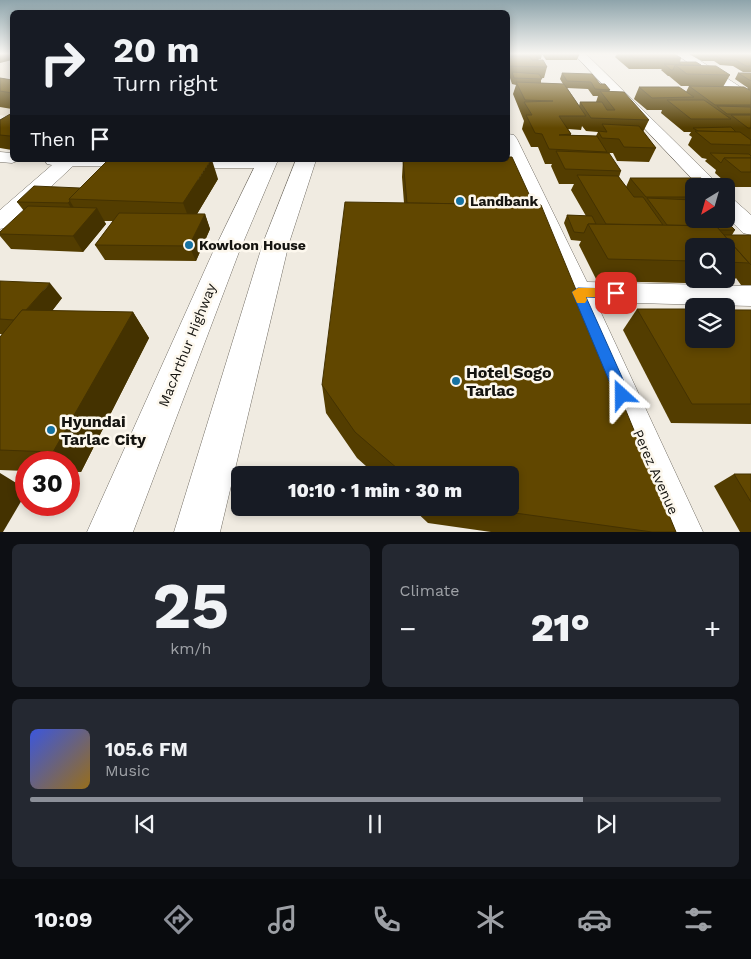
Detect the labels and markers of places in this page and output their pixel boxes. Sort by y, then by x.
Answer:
place label: Landbank [470,193,538,209]
marker: Landbank [454,195,466,207]
place label: Kowloon House [199,237,306,253]
marker: Kowloon House [183,239,195,251]
pin [595,272,637,314]
place label: Hotel Sogo Tarlac [466,363,552,400]
marker: Hotel Sogo Tarlac [450,375,462,387]
place label: Hyundai Tarlac City [61,412,147,449]
marker: Hyundai Tarlac City [45,424,57,436]

